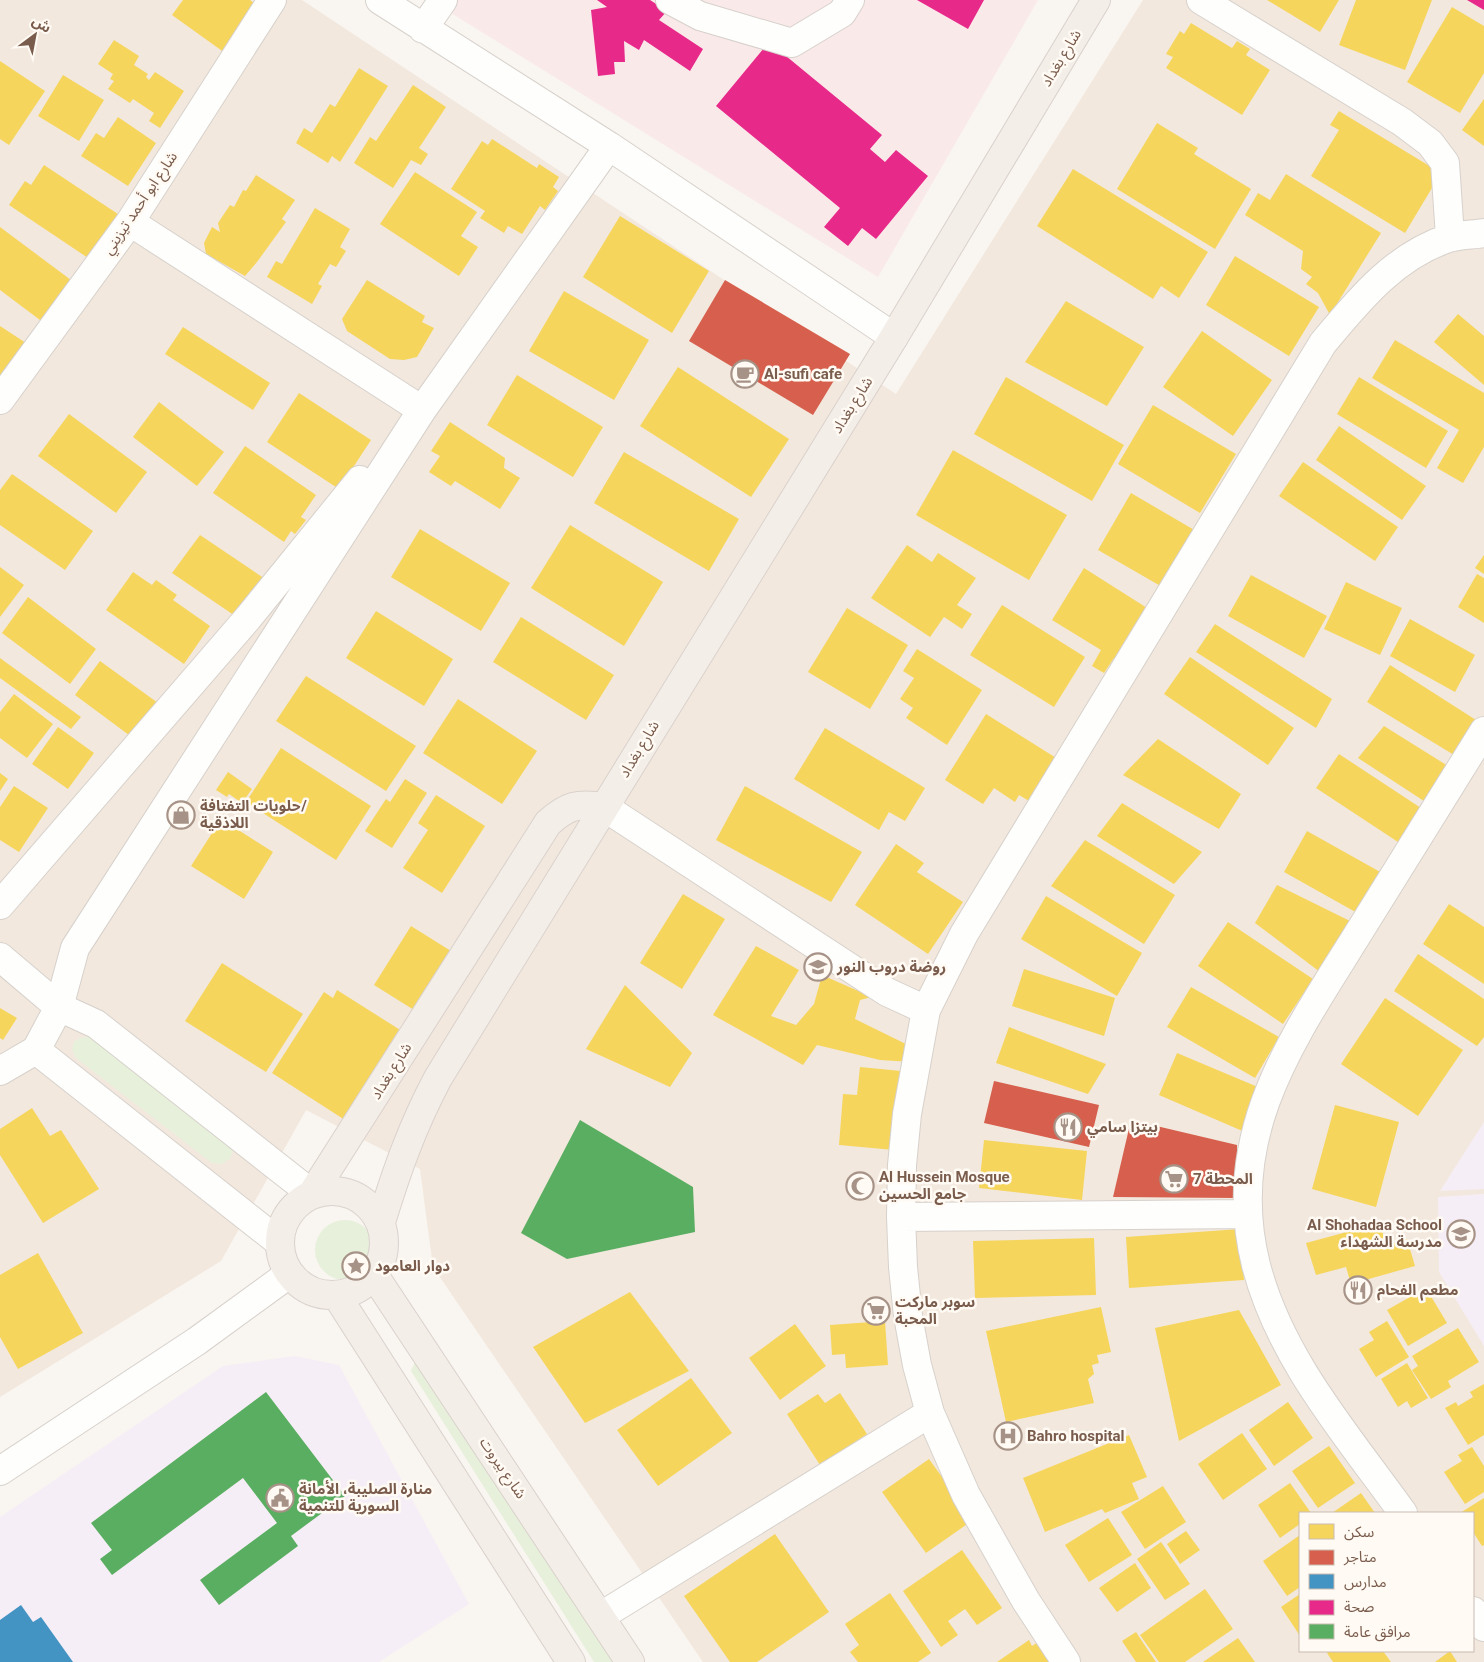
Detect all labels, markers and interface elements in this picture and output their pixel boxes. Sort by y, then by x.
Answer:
north arrow [10,10,60,60]
text: ش [30,12,54,36]
street label: شارع بغداد [1037,26,1088,91]
street label: شارع ابو أحمد تيزيني [99,148,184,260]
cafe icon: Al-sufi cafe [730,359,760,389]
place label: Al-sufi cafe [764,365,842,383]
street label: شارع بغداد [828,373,879,438]
street label: شارع بغداد [615,717,666,782]
place label: حلويات التفتافة/ اللاذقية [200,797,307,832]
shop icon: حلويات التفتافة/ اللاذقية [166,800,196,830]
school or university icon: روضة دروب النور [803,952,833,982]
place label: روضة دروب النور [836,958,946,976]
street label: شارع بغداد [367,1039,418,1104]
restaurant icon: بيتزا سامي [1053,1112,1083,1142]
place label: بيتزا سامي [1087,1118,1158,1138]
supermarket icon: المحطة 7 [1159,1164,1189,1194]
place label: Al Hussein Mosque جامع الحسين [879,1168,1010,1205]
place label: المحطة 7 [1193,1170,1253,1188]
mosque icon: Al Hussein Mosque جامع الحسين [845,1171,875,1201]
place label: Al Shohadaa School مدرسة الشهداء [1307,1216,1442,1251]
school or university icon: Al Shohadaa School مدرسة الشهداء [1446,1219,1476,1249]
place icon: دوار العامود [341,1251,371,1281]
place label: دوار العامود [375,1257,450,1275]
restaurant icon: مطعم الفحام [1343,1275,1373,1305]
place label: مطعم الفحام [1377,1281,1458,1301]
place label: سوبر ماركت المحبة [895,1293,975,1328]
supermarket icon: سوبر ماركت المحبة [861,1296,891,1326]
hospital icon: Bahro hospital [993,1421,1023,1451]
place label: Bahro hospital [1027,1427,1125,1445]
street label: شارع بيروت [473,1434,530,1504]
place label: منارة الصليبة، الأمانة السورية للتنمية [299,1480,432,1515]
public building icon: منارة الصليبة، الأمانة السورية للتنمية [265,1483,295,1513]
legend [1299,1512,1474,1652]
text: سكن [1344,1523,1375,1541]
text: متاجر [1343,1548,1377,1566]
text: مدارس [1344,1573,1387,1591]
text: صحة [1344,1598,1374,1616]
text: مرافق عامة [1344,1623,1411,1642]

